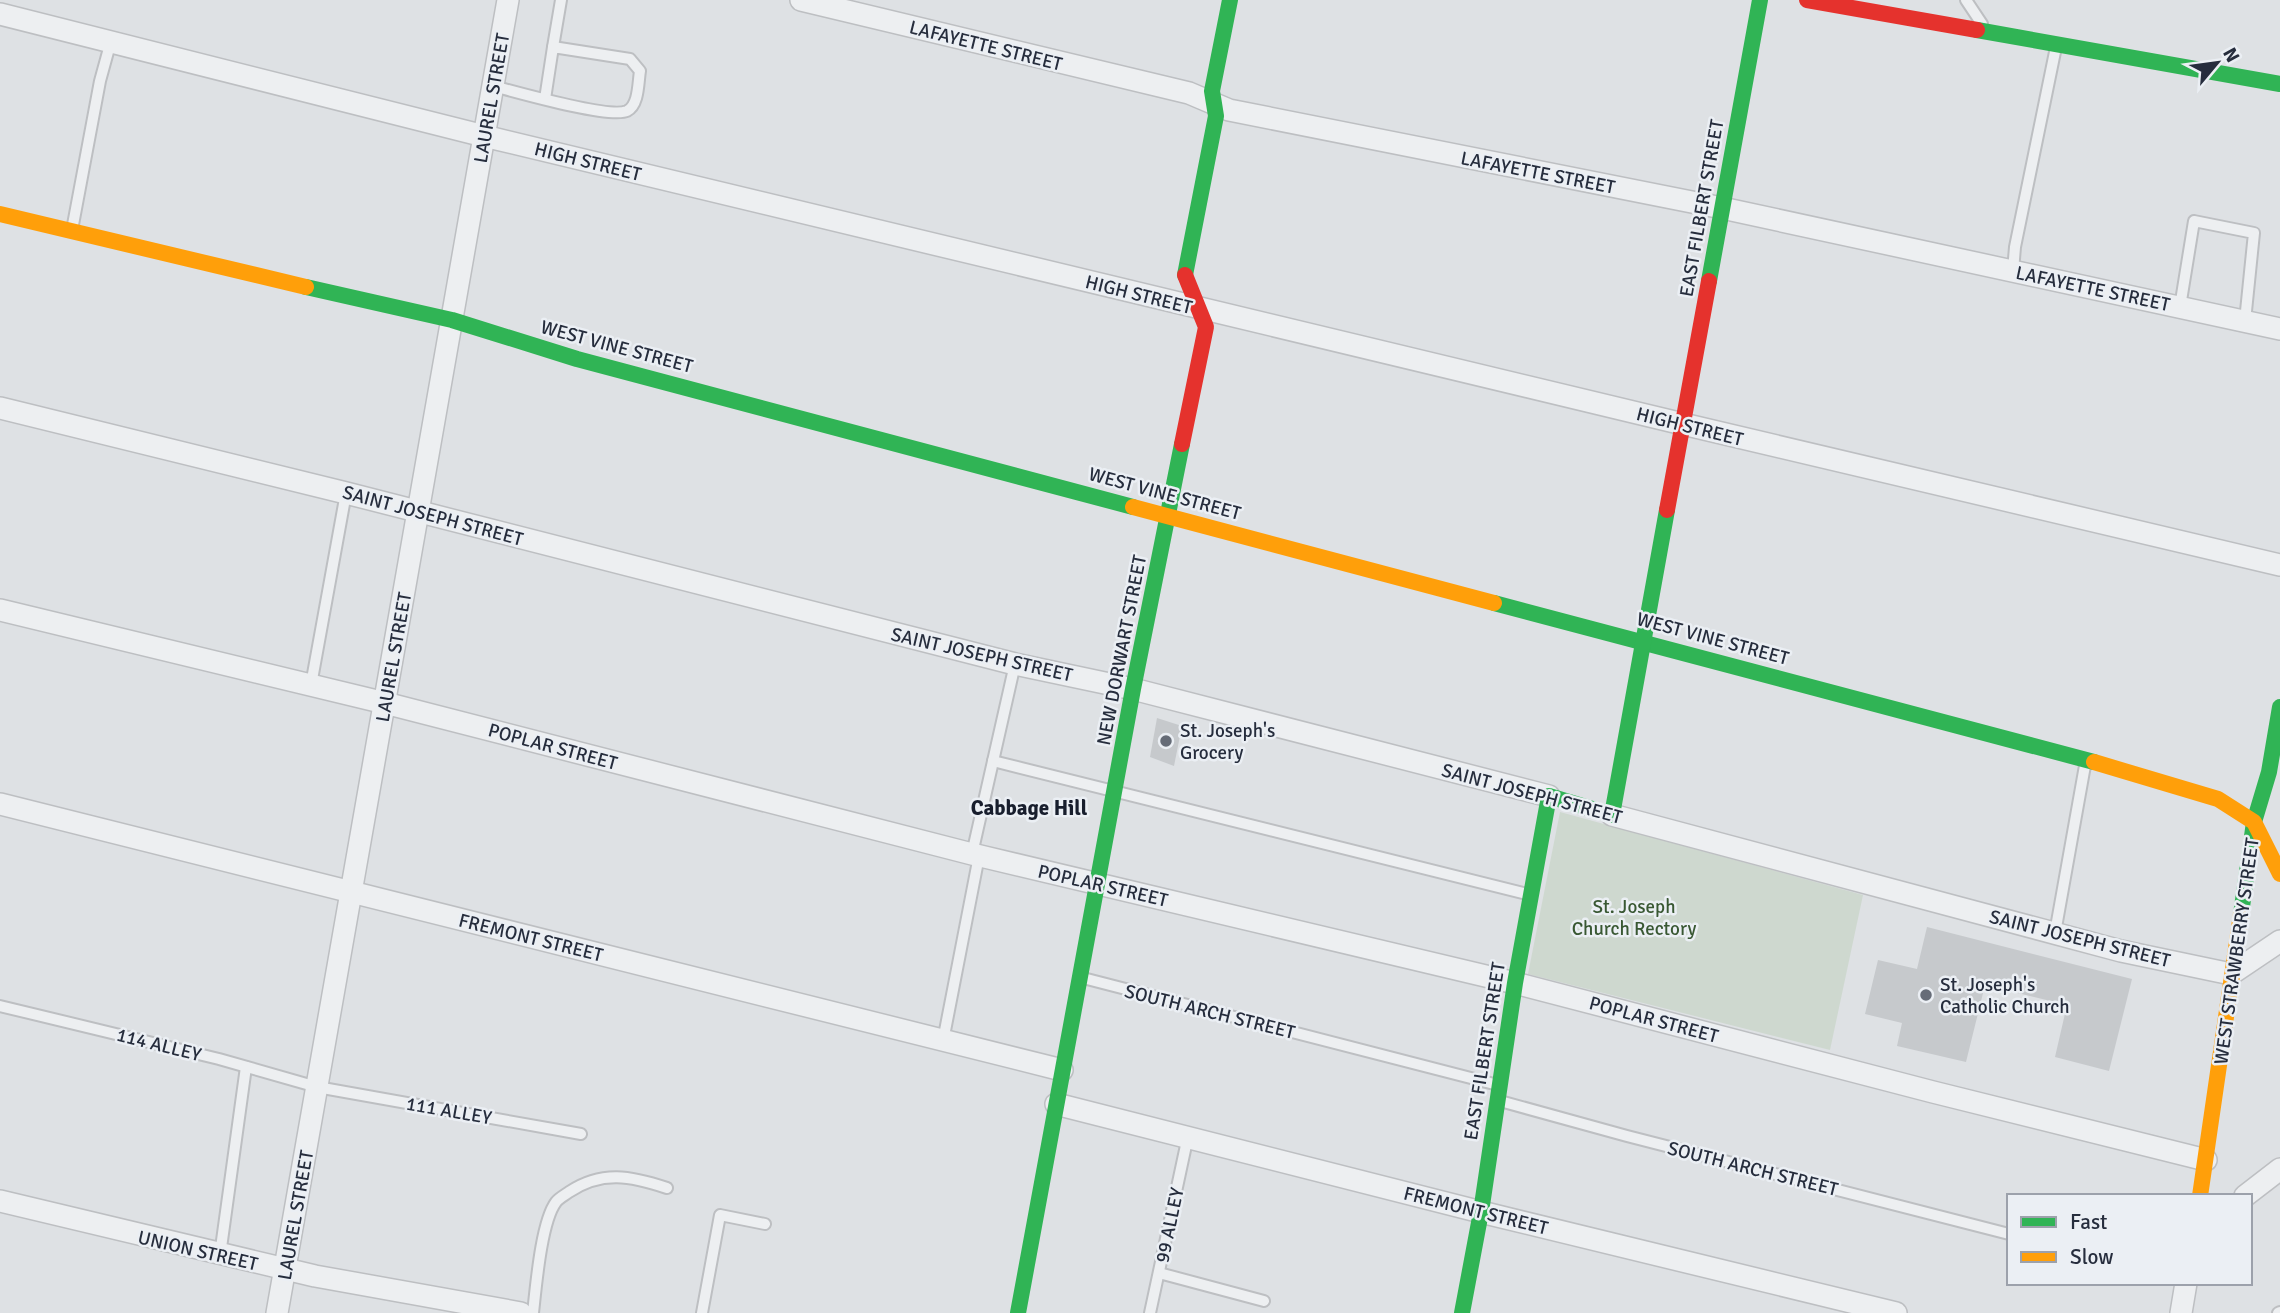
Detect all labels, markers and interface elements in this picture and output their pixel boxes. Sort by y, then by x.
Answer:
street label: LAFAYETTE STREET [907,15,1065,77]
north arrow [2182,28,2252,98]
street label: LAUREL STREET [469,31,515,165]
text: N [2217,44,2245,67]
street label: EAST FILBERT STREET [1675,117,1730,299]
street label: HIGH STREET [532,137,644,187]
street label: LAFAYETTE STREET [1459,146,1618,200]
street label: LAFAYETTE STREET [2014,261,2173,317]
street label: HIGH STREET [1083,270,1195,320]
street label: WEST VINE STREET [538,315,696,379]
street label: HIGH STREET [1634,402,1746,452]
street label: WEST VINE STREET [1086,462,1244,526]
street label: SAINT JOSEPH STREET [340,480,526,552]
street label: NEW DORWART STREET [1092,552,1152,748]
street label: LAUREL STREET [371,590,417,724]
street label: WEST VINE STREET [1634,607,1792,671]
street label: SAINT JOSEPH STREET [889,622,1076,688]
street label: POPLAR STREET [486,718,621,776]
place label: St. Joseph's Grocery [1180,719,1275,765]
marker: St. Joseph's Grocery [1158,733,1174,749]
street label: SAINT JOSEPH STREET [1439,758,1625,830]
district label: Cabbage Hill [971,795,1088,821]
street label: WEST STRAWBERRY STREET [2209,836,2265,1066]
street label: POPLAR STREET [1035,859,1171,913]
park label: St. Joseph Church Rectory [1572,895,1696,941]
street label: SAINT JOSEPH STREET [1987,905,2173,973]
street label: FREMONT STREET [456,908,606,968]
street label: EAST FILBERT STREET [1459,960,1511,1142]
place label: St. Joseph's Catholic Church [1940,973,2070,1019]
street label: SOUTH ARCH STREET [1122,979,1298,1045]
marker: St. Joseph's Catholic Church [1918,987,1934,1003]
street label: POPLAR STREET [1587,991,1722,1049]
street label: 114 ALLEY [114,1023,204,1067]
street label: 111 ALLEY [404,1092,494,1130]
street label: SOUTH ARCH STREET [1665,1136,1841,1202]
street label: LAUREL STREET [273,1148,319,1282]
street label: FREMONT STREET [1401,1181,1551,1241]
street label: 99 ALLEY [1150,1185,1190,1265]
legend [2007,1194,2252,1285]
text: Fast [2070,1209,2107,1235]
street label: UNION STREET [135,1226,261,1277]
text: Slow [2070,1244,2114,1270]

